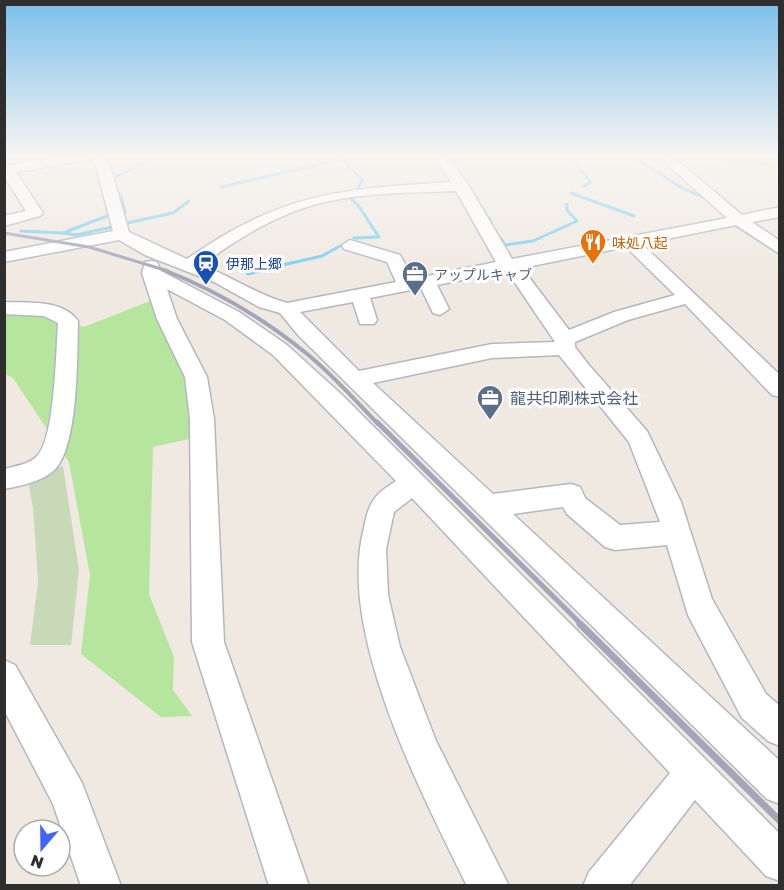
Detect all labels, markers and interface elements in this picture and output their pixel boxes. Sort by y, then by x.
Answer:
restaurant icon: 味処八起 [578,227,608,265]
place label: 味処八起 [612,234,668,251]
station icon: 伊那上郷 [191,248,221,286]
place label: 伊那上郷 [226,255,282,272]
office icon: アップルキャブ [400,259,430,297]
place label: アップルキャブ [434,266,532,283]
office icon: 龍共印刷株式会社 [475,383,505,421]
place label: 龍共印刷株式会社 [510,388,638,408]
north arrow [12,818,72,878]
text: N [28,851,46,874]

